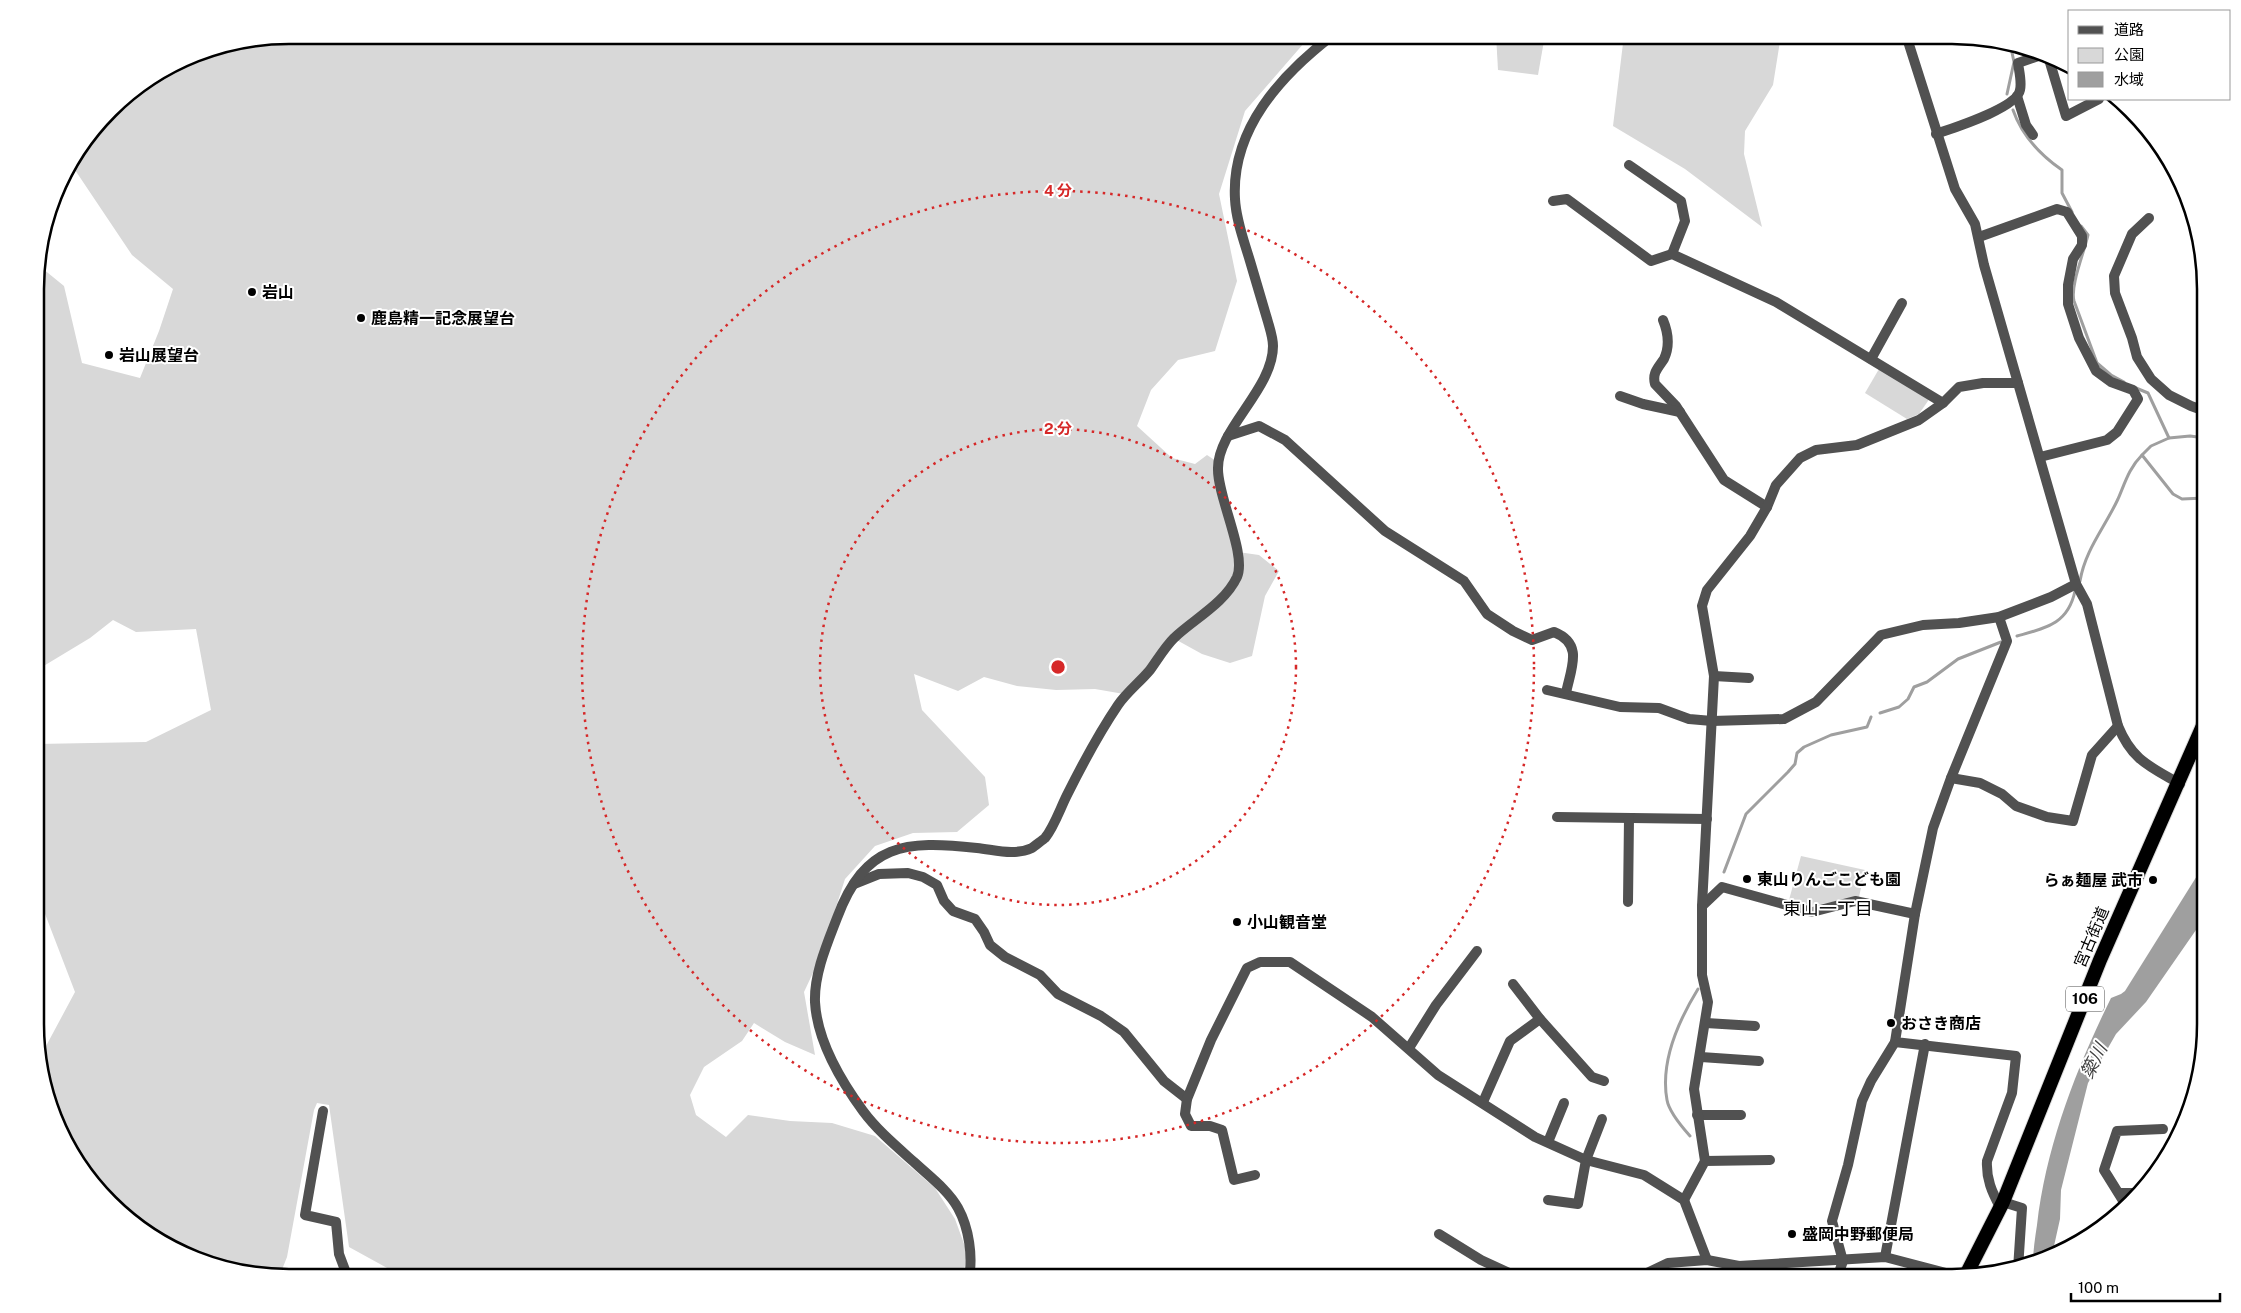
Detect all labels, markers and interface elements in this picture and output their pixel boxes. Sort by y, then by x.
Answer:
legend [2068,10,2231,100]
text: 道路 [2114,21,2144,38]
text: 公園 [2114,46,2144,63]
text: 水域 [2114,71,2144,88]
text: 4 分 [1044,182,1072,199]
place label: 岩山 [262,283,294,302]
marker: 岩山 [246,286,258,298]
place label: 鹿島精一記念展望台 [371,309,515,328]
marker: 鹿島精一記念展望台 [355,312,367,324]
place label: 岩山展望台 [119,346,199,365]
marker: 岩山展望台 [103,349,115,361]
text: 2 分 [1044,420,1072,437]
centre of rings [1049,658,1067,676]
place label: 東山りんごこども園 [1757,870,1901,889]
place label: らぁ麺屋 武市 [2043,871,2143,890]
marker: 東山りんごこども園 [1741,873,1753,885]
marker: らぁ麺屋 武市 [2147,874,2159,886]
district label: 東山一丁目 [1783,898,1873,919]
street label: 宮古街道 [2070,904,2113,970]
place label: 小山観音堂 [1247,913,1327,932]
marker: 小山観音堂 [1231,916,1243,928]
road number: 106 [2066,986,2104,1012]
place label: おさき商店 [1901,1014,1981,1033]
marker: おさき商店 [1885,1017,1897,1029]
water label: 簗川 [2076,1038,2112,1082]
place label: 盛岡中野郵便局 [1802,1225,1914,1244]
marker: 盛岡中野郵便局 [1786,1228,1798,1240]
scale bar [2071,1270,2220,1302]
text: 100 m [2078,1279,2119,1296]

